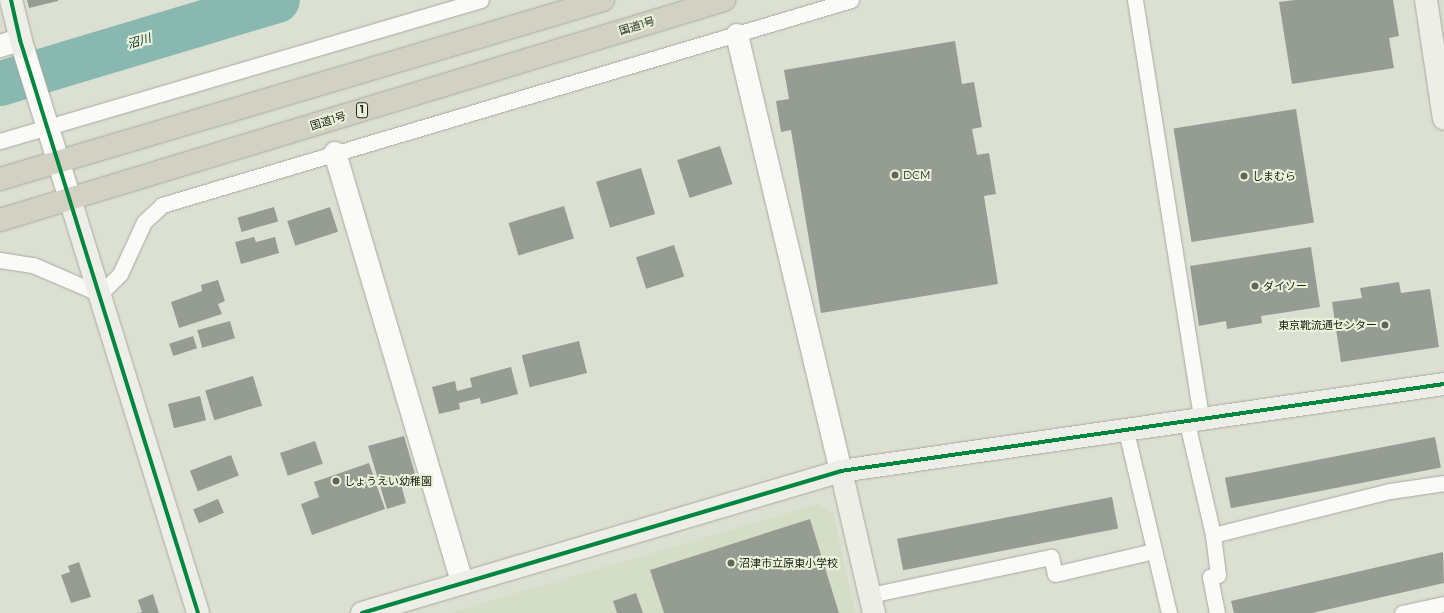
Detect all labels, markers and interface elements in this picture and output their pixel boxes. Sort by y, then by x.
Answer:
street label: 国道1号 [617,14,657,38]
water label: 沼川 [125,31,153,51]
road number: 1 [356,102,368,118]
street label: 国道1号 [308,109,348,133]
place label: DCM [903,168,930,182]
place label: しまむら [1252,169,1296,183]
marker: DCM [890,170,900,180]
marker: しまむら [1239,171,1249,181]
place label: ダイソー [1263,279,1307,293]
marker: ダイソー [1250,281,1260,291]
place label: 東京靴流通センター [1278,318,1377,332]
marker: 東京靴流通センター [1380,320,1390,330]
place label: しょうえい幼稚園 [344,474,432,488]
marker: しょうえい幼稚園 [331,476,341,486]
place label: 沼津市立原東小学校 [739,556,838,570]
marker: 沼津市立原東小学校 [726,558,736,568]

